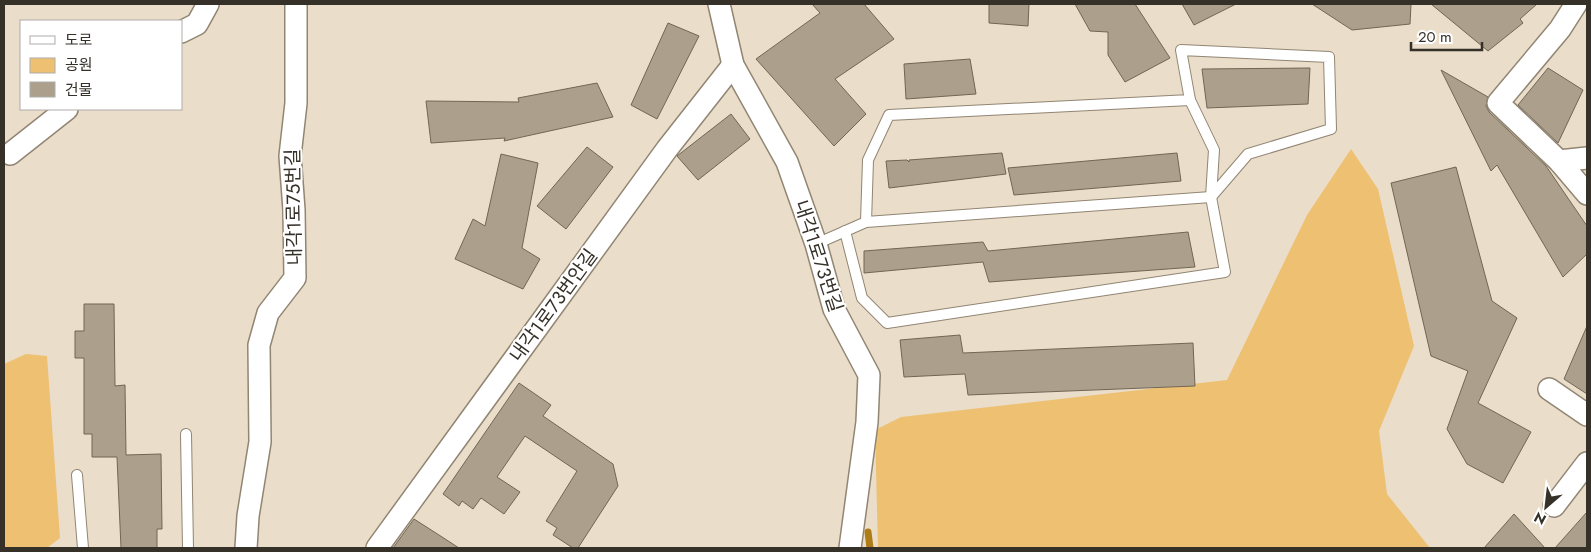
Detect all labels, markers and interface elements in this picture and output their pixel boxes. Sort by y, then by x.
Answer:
legend [20,20,182,110]
scale bar [1411,20,1482,52]
text: 20 m [1418,26,1452,48]
text: 도로 [65,29,93,51]
text: 공원 [65,54,93,76]
text: 건물 [65,79,93,101]
street label: 내각1로75번길 [279,148,308,266]
street label: 내각1로73번길 [788,197,849,316]
street label: 내각1로73번안길 [503,243,604,367]
north arrow [1521,482,1571,532]
text: N [1530,507,1550,530]

